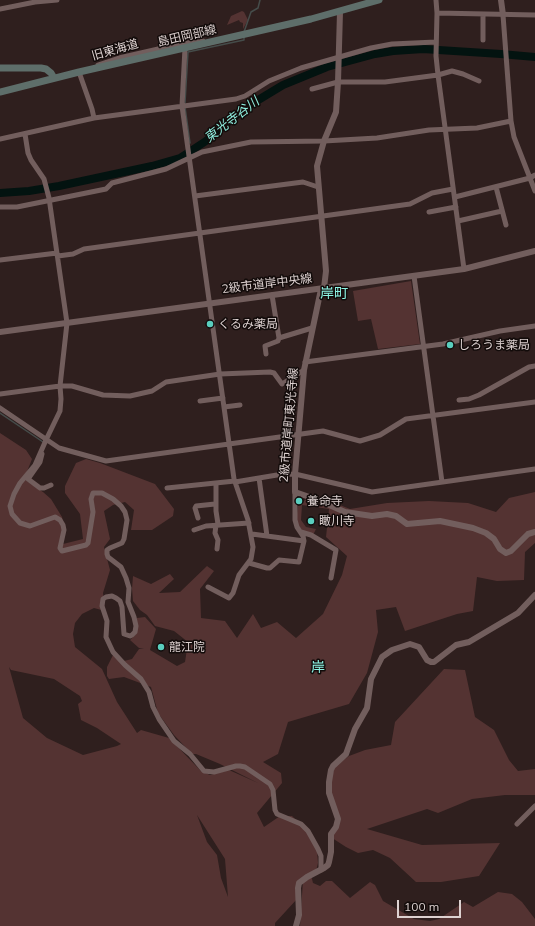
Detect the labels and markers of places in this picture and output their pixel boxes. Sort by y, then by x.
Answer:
place label: くるみ薬局 [218,317,278,331]
marker: くるみ薬局 [205,319,215,329]
place label: しろうま薬局 [458,338,530,352]
marker: しろうま薬局 [445,340,455,350]
place label: 養命寺 [307,494,343,508]
marker: 養命寺 [294,496,304,506]
place label: 瞰川寺 [319,514,355,528]
marker: 瞰川寺 [306,516,316,526]
place label: 龍江院 [169,640,205,654]
marker: 龍江院 [156,642,166,652]

